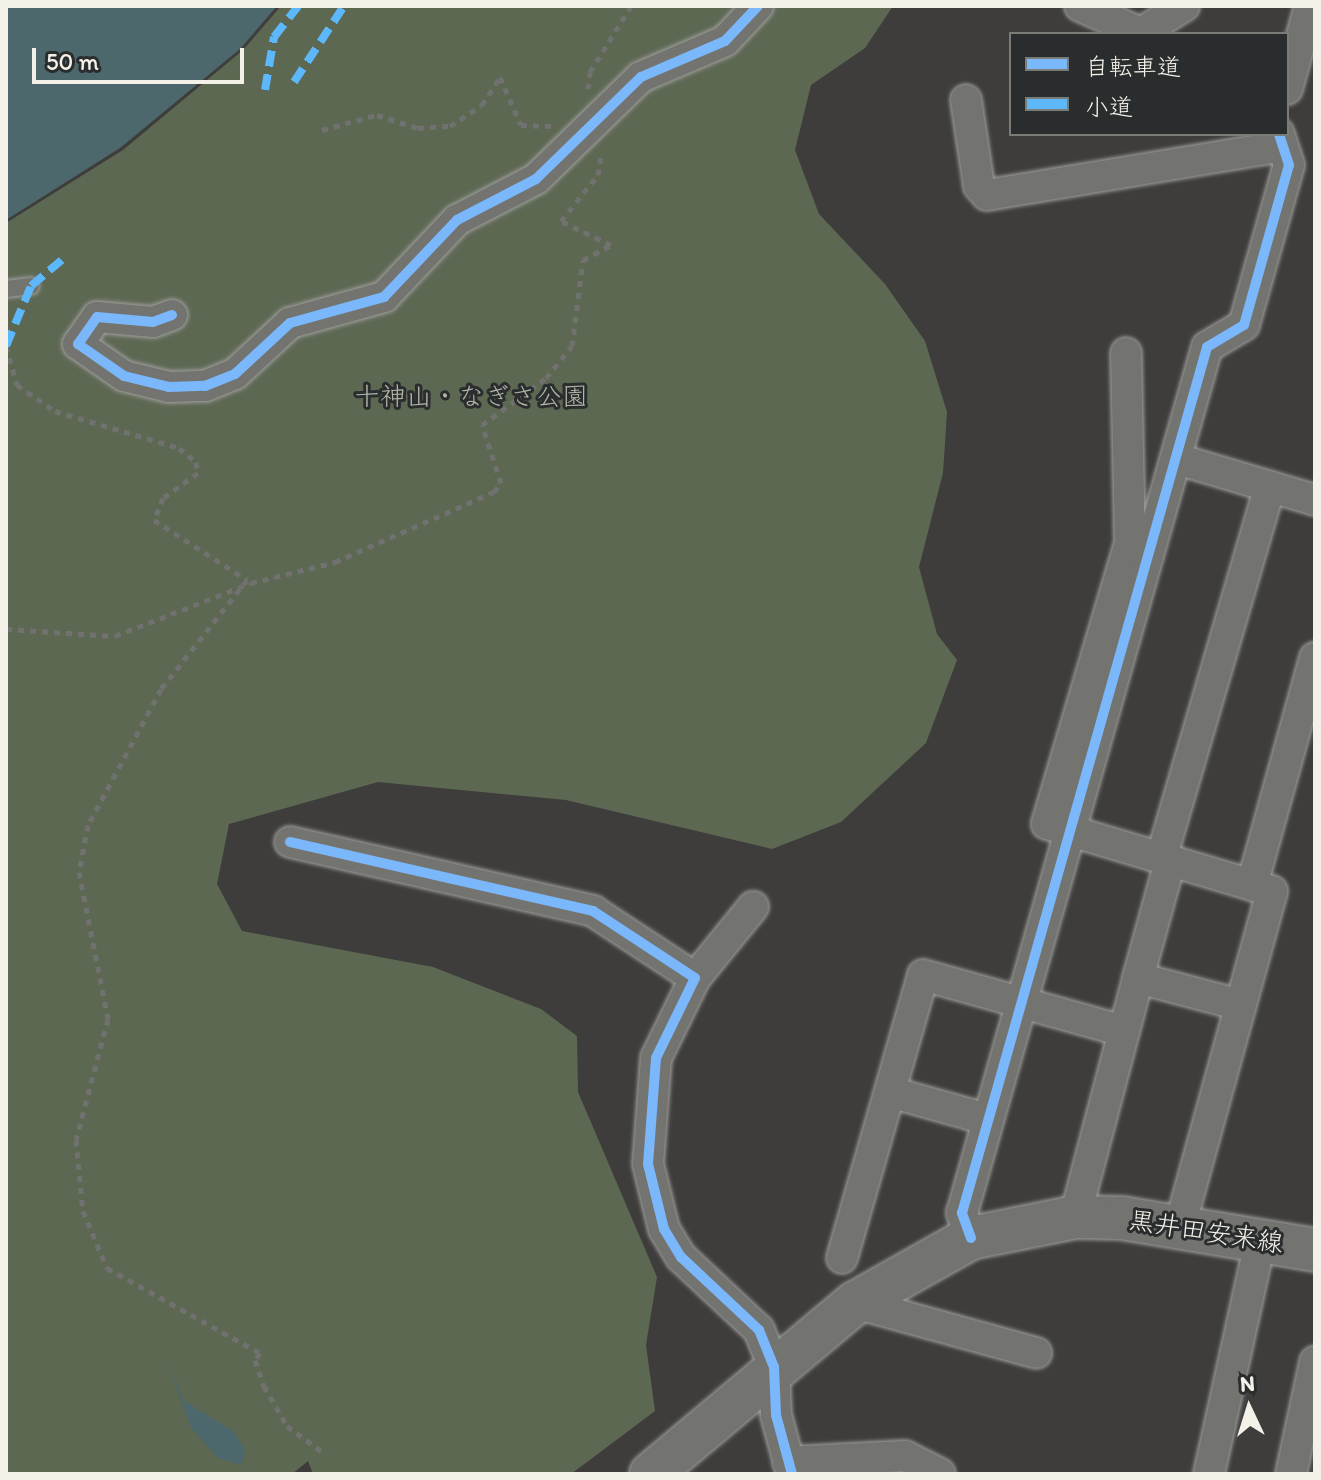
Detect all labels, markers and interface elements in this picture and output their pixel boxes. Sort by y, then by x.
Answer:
scale bar [36,32,248,82]
legend [1009,32,1289,136]
text: 50 m [46,47,99,76]
text: 自転車道 [1085,52,1181,81]
text: 小道 [1085,92,1133,121]
park label: 十神山・なぎさ公園 [354,381,588,413]
street label: 黒井田安来線 [1127,1204,1285,1260]
north arrow [1209,1368,1289,1448]
text: N [1239,1370,1256,1398]

